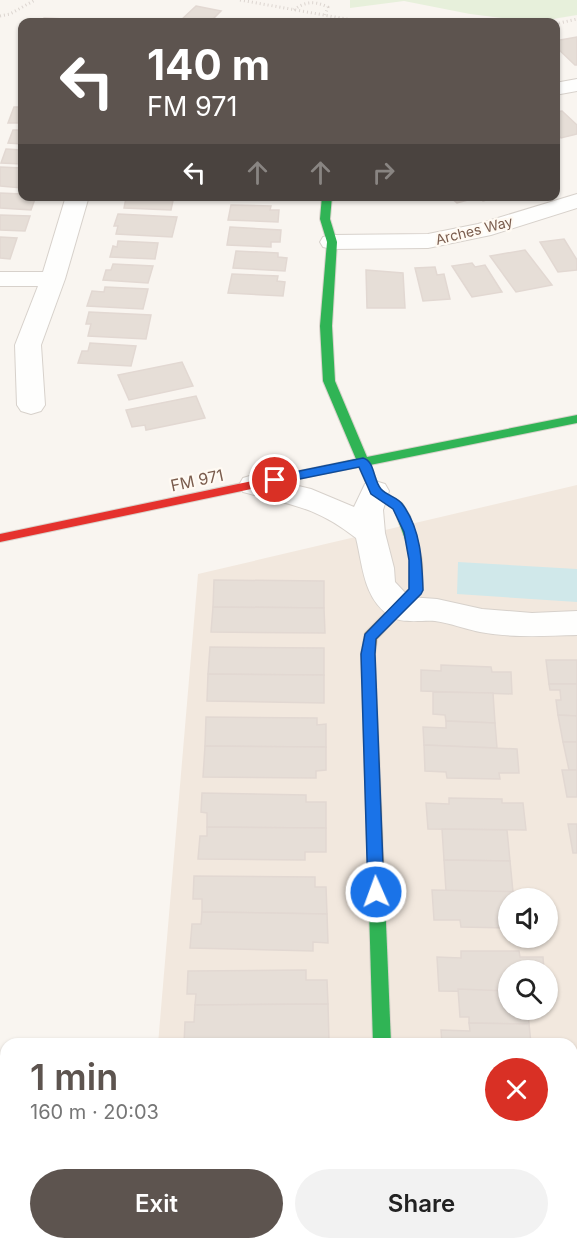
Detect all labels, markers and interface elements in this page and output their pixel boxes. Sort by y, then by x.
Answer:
text: 140 m [147,39,270,90]
icon: left [48,42,126,120]
text: FM 971 [147,90,237,123]
icon: left [178,156,211,189]
icon: ahead [241,156,274,189]
icon: ahead [304,156,337,189]
icon: right [367,156,400,189]
street label: Arches Way [434,212,515,248]
pin [249,454,300,505]
icon: arrive [258,463,291,496]
street label: FM 971 [169,465,225,495]
position arrow [344,860,408,924]
map controls [498,888,558,1020]
button: sound [498,888,558,948]
button: search [498,960,558,1020]
text: 1 min [30,1055,118,1099]
button: close [485,1058,548,1121]
text: 160 m · 20:03 [30,1100,159,1124]
button: Exit [30,1169,283,1238]
button: Share [295,1169,548,1238]

